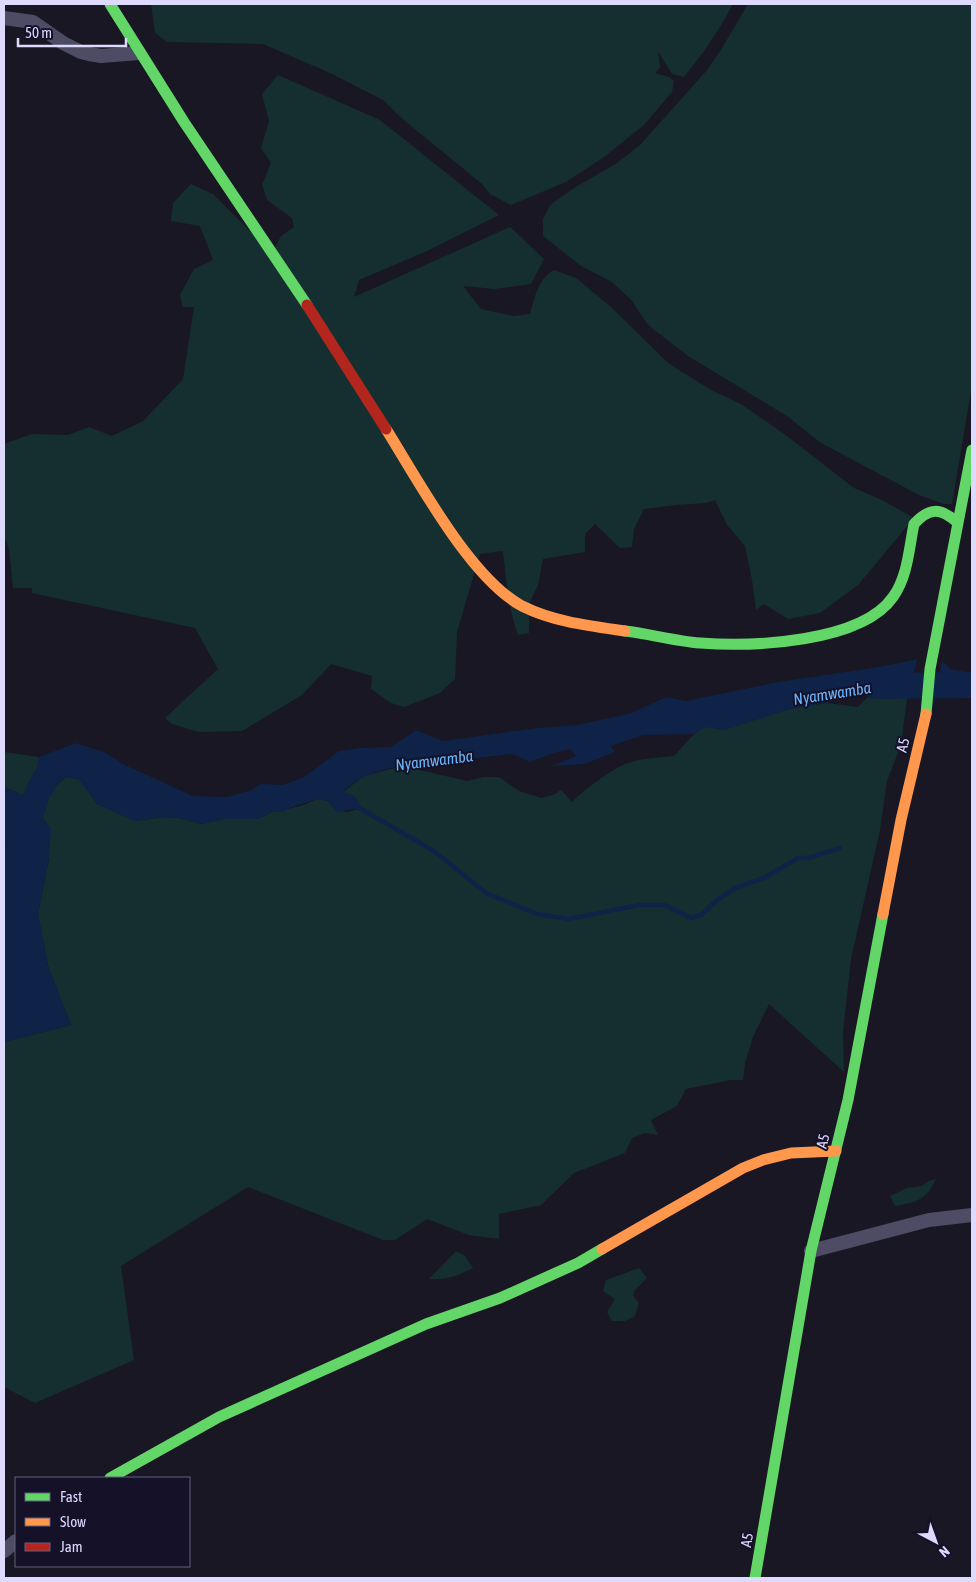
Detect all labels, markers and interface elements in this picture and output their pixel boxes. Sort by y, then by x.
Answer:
scale bar [18,15,125,47]
text: 50 m [25,24,52,41]
water label: Nyamwamba [792,678,873,709]
street label: A5 [893,736,912,754]
water label: Nyamwamba [394,746,475,775]
street label: A5 [813,1132,832,1150]
legend [15,1477,190,1567]
text: Fast [60,1488,82,1505]
text: Slow [60,1513,86,1530]
north arrow [911,1517,961,1567]
street label: A5 [737,1531,756,1548]
text: Jam [60,1538,83,1555]
text: N [936,1543,953,1561]

